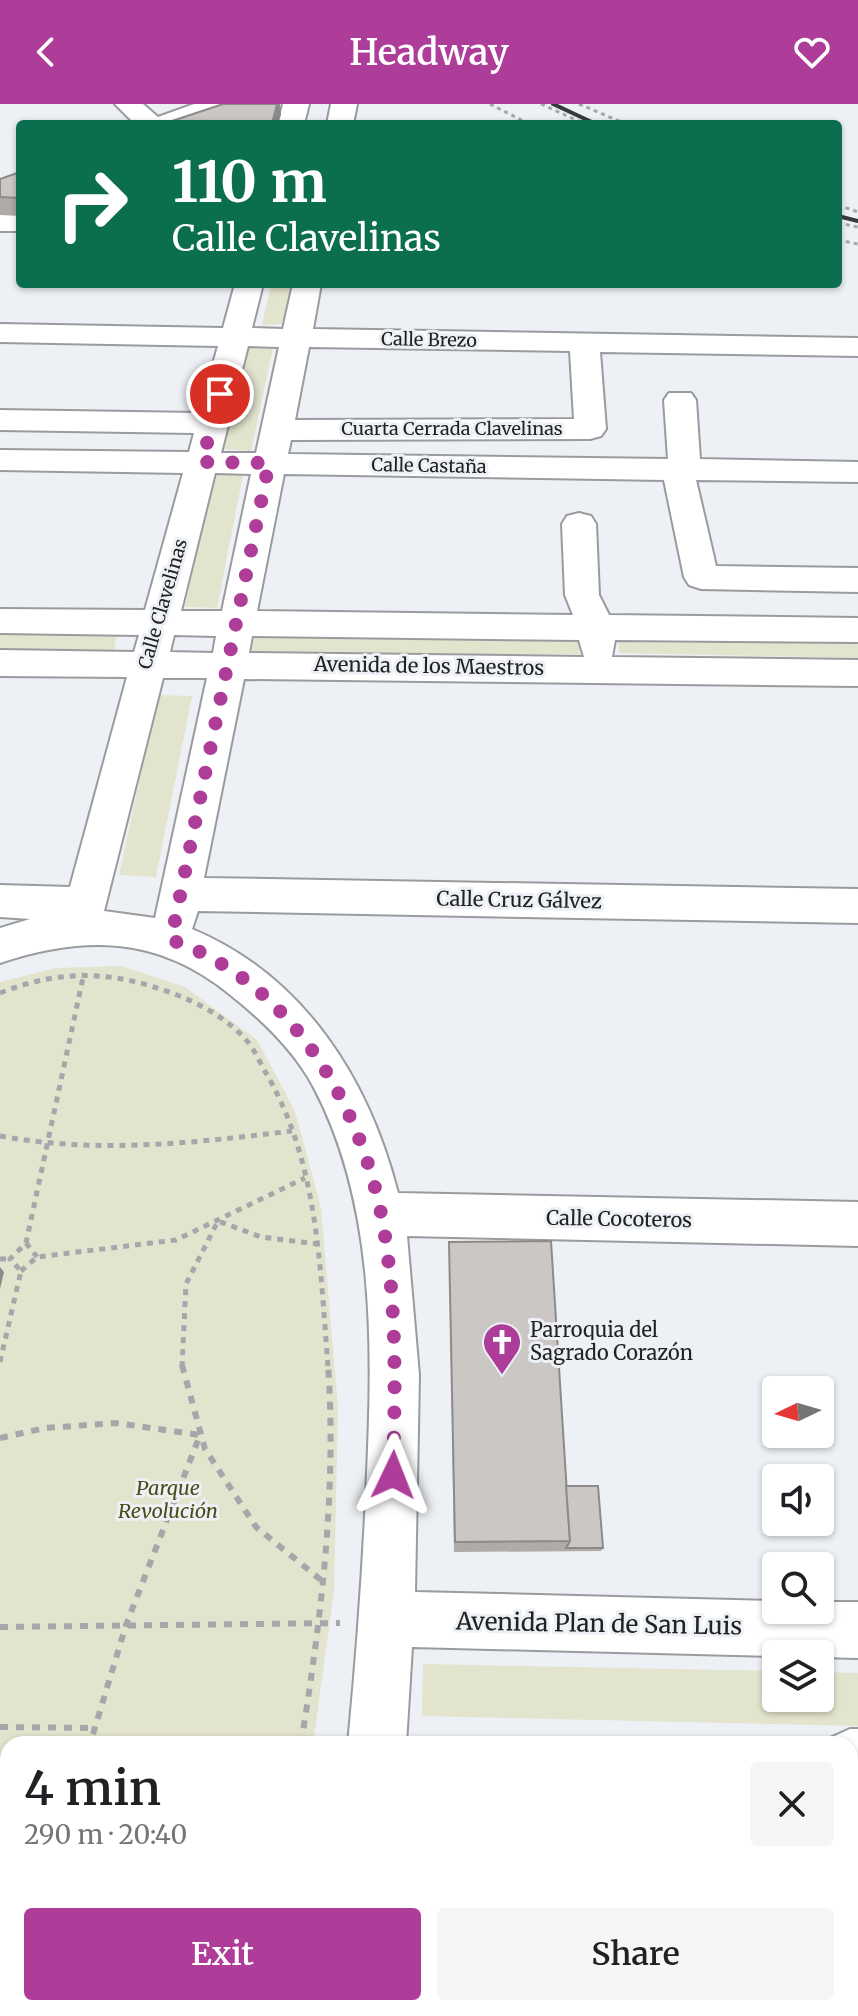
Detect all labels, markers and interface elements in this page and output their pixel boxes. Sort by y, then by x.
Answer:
icon: back [24,30,68,74]
text: Headway [349,30,509,75]
icon: heart [790,30,834,74]
text: 110 m [172,147,327,217]
icon: right [40,152,144,256]
text: Calle Clavelinas [172,216,441,261]
street label: Calle Brezo [381,327,477,352]
pin [186,360,254,428]
icon: arrive [198,372,242,416]
street label: Cuarta Cerrada Clavelinas [341,417,563,440]
street label: Calle Castaña [371,453,487,478]
street label: Calle Clavelinas [133,536,192,672]
street label: Avenida de los Maestros [313,651,544,680]
street label: Calle Cruz Gálvez [436,886,602,913]
street label: Calle Cocoteros [546,1205,692,1232]
place label: Parroquia del Sagrado Corazón [530,1317,693,1365]
church icon: Parroquia del Sagrado Corazón [481,1321,523,1376]
north arrow [762,1376,834,1448]
map controls [762,1376,834,1712]
position arrow [351,1433,435,1517]
button: sound [762,1464,834,1536]
park label: Parque Revolución [118,1475,218,1523]
button: search [762,1552,834,1624]
street label: Avenida Plan de San Luis [455,1605,742,1641]
button: layers [762,1640,834,1712]
text: 4 min [24,1758,161,1818]
button: close [750,1762,834,1846]
text: 290 m · 20:40 [24,1818,187,1851]
button: Exit [24,1908,421,2000]
button: Share [437,1908,834,2000]

